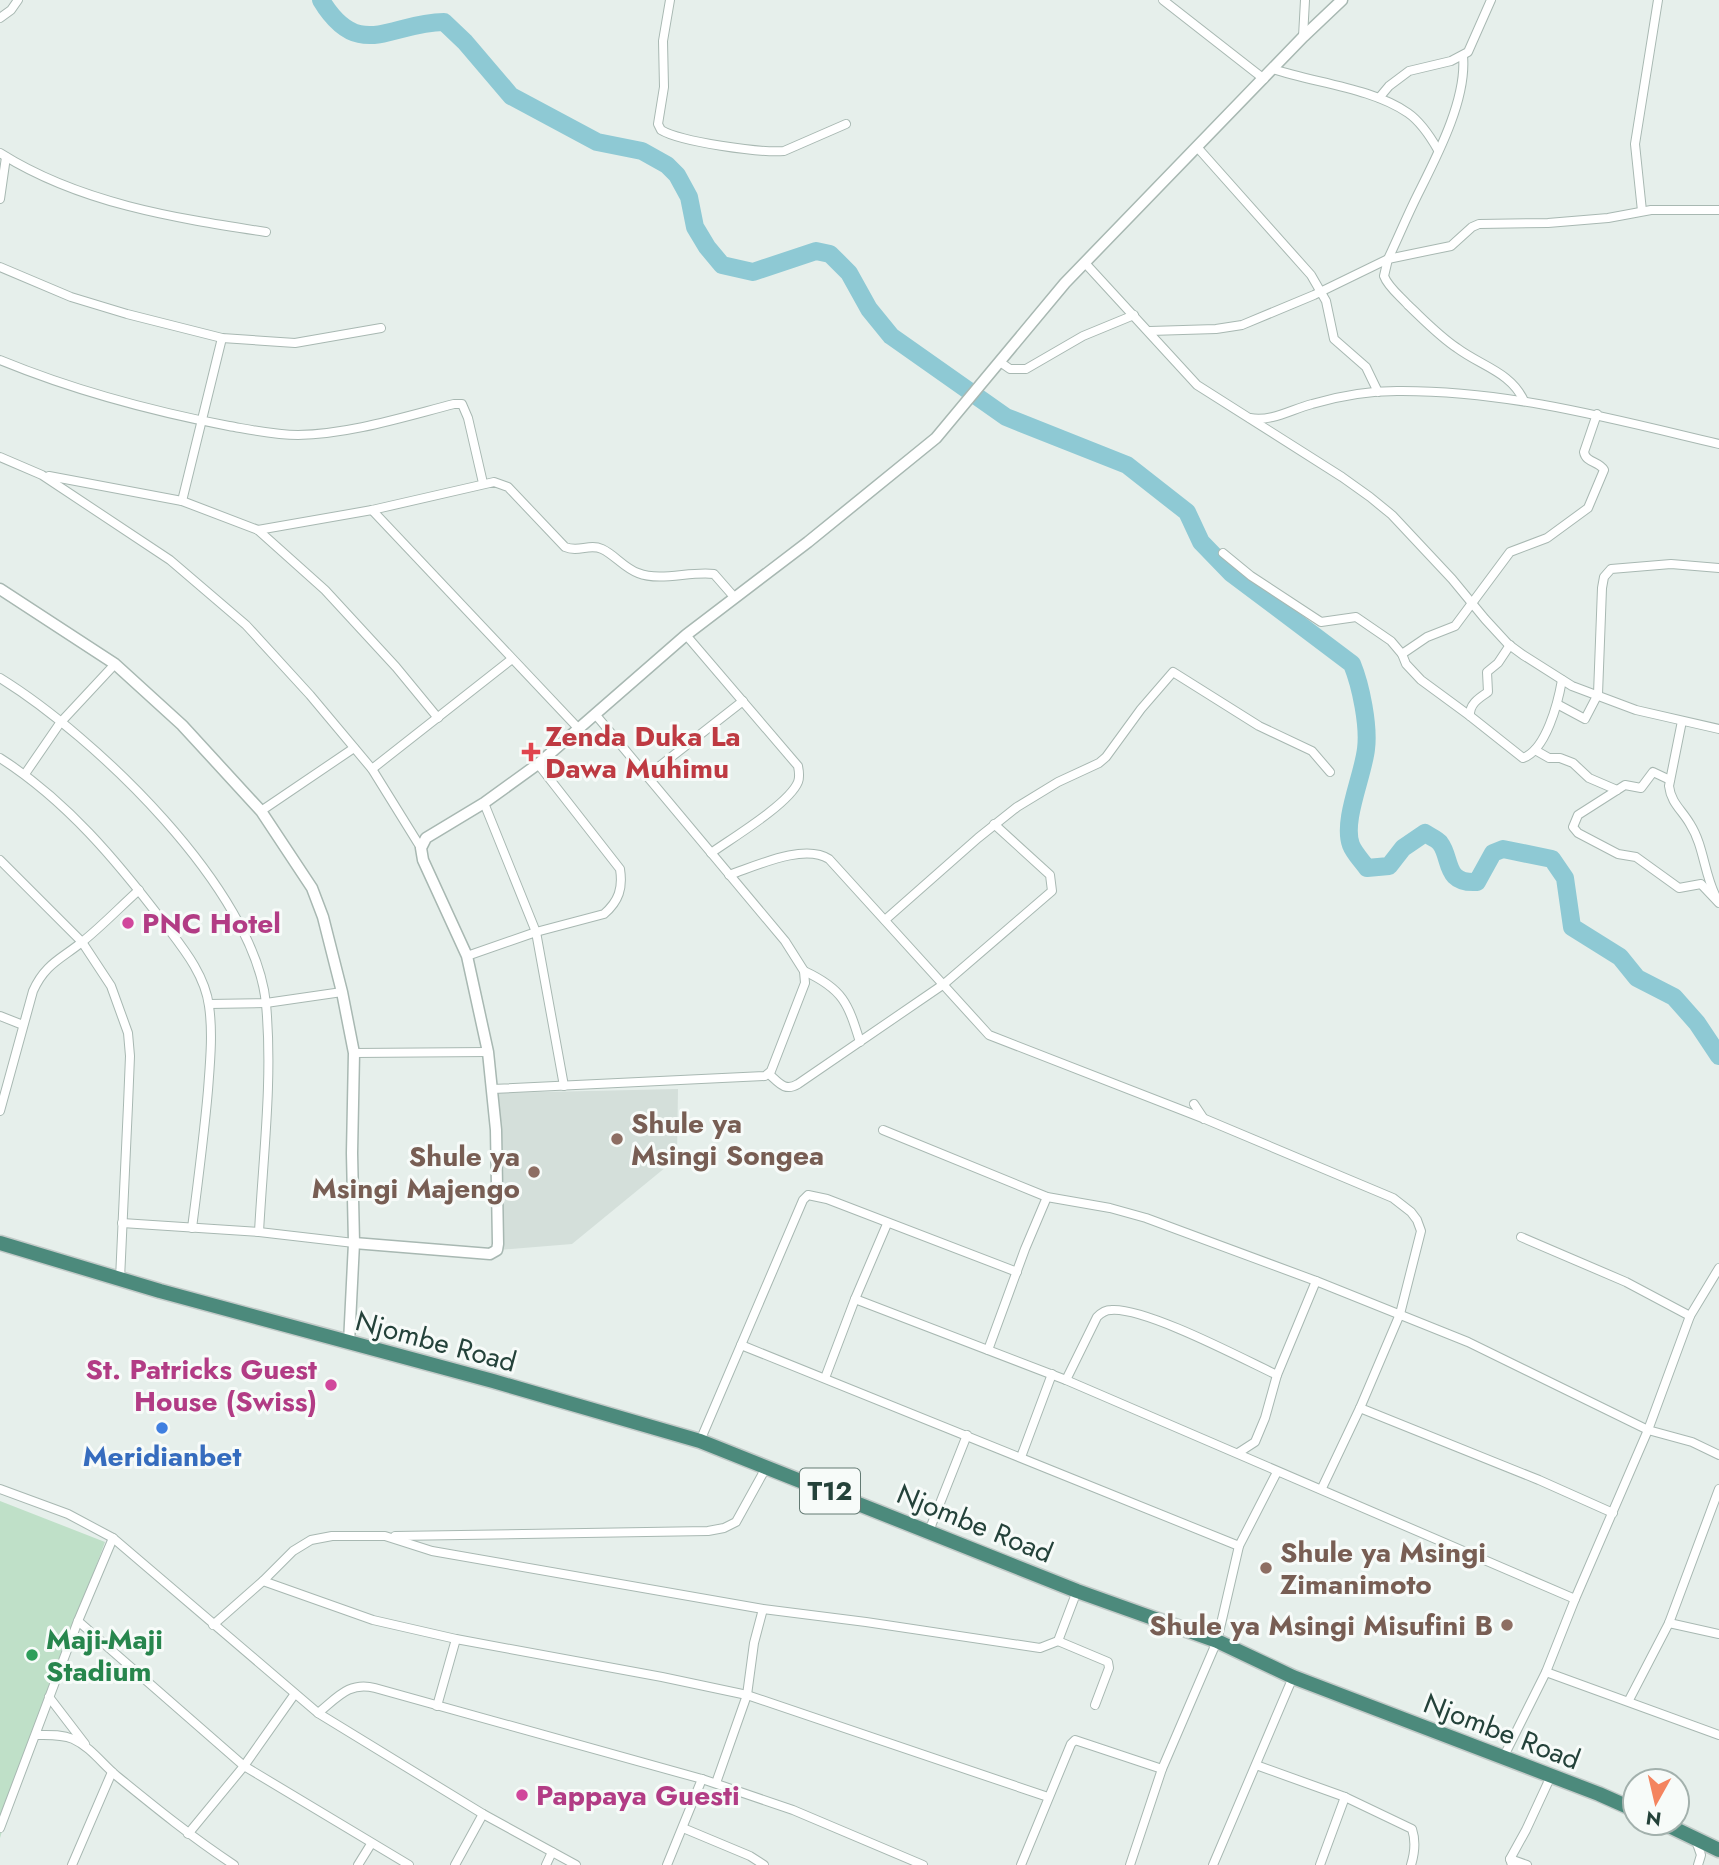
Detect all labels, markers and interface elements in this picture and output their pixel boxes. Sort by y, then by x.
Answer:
place label: Zenda Duka La Dawa Muhimu [545,716,741,789]
marker: Zenda Duka La Dawa Muhimu [523,744,539,760]
place label: PNC Hotel [142,903,281,944]
marker: PNC Hotel [120,915,136,931]
place label: Shule ya Msingi Songea [631,1103,824,1176]
marker: Shule ya Msingi Songea [609,1131,625,1147]
place label: Shule ya Msingi Majengo [312,1136,520,1209]
marker: Shule ya Msingi Majengo [526,1164,542,1180]
street label: Njombe Road [351,1300,521,1383]
place label: St. Patricks Guest House (Swiss) [86,1349,317,1422]
marker: St. Patricks Guest House (Swiss) [323,1377,339,1393]
marker: Meridianbet [154,1420,170,1436]
place label: Meridianbet [83,1436,241,1477]
road number: T12 [800,1468,860,1514]
street label: Njombe Road [891,1474,1059,1573]
place label: Shule ya Msingi Zimanimoto [1280,1532,1486,1605]
marker: Shule ya Msingi Zimanimoto [1258,1560,1274,1576]
place label: Shule ya Msingi Misufini B [1149,1605,1493,1646]
marker: Shule ya Msingi Misufini B [1499,1617,1515,1633]
place label: Maji-Maji Stadium [46,1619,163,1692]
marker: Maji-Maji Stadium [24,1647,40,1663]
street label: Njombe Road [1417,1683,1586,1780]
north arrow [1621,1767,1691,1837]
place label: Pappaya Guesti [536,1775,740,1816]
marker: Pappaya Guesti [514,1787,530,1803]
text: N [1644,1804,1663,1833]

